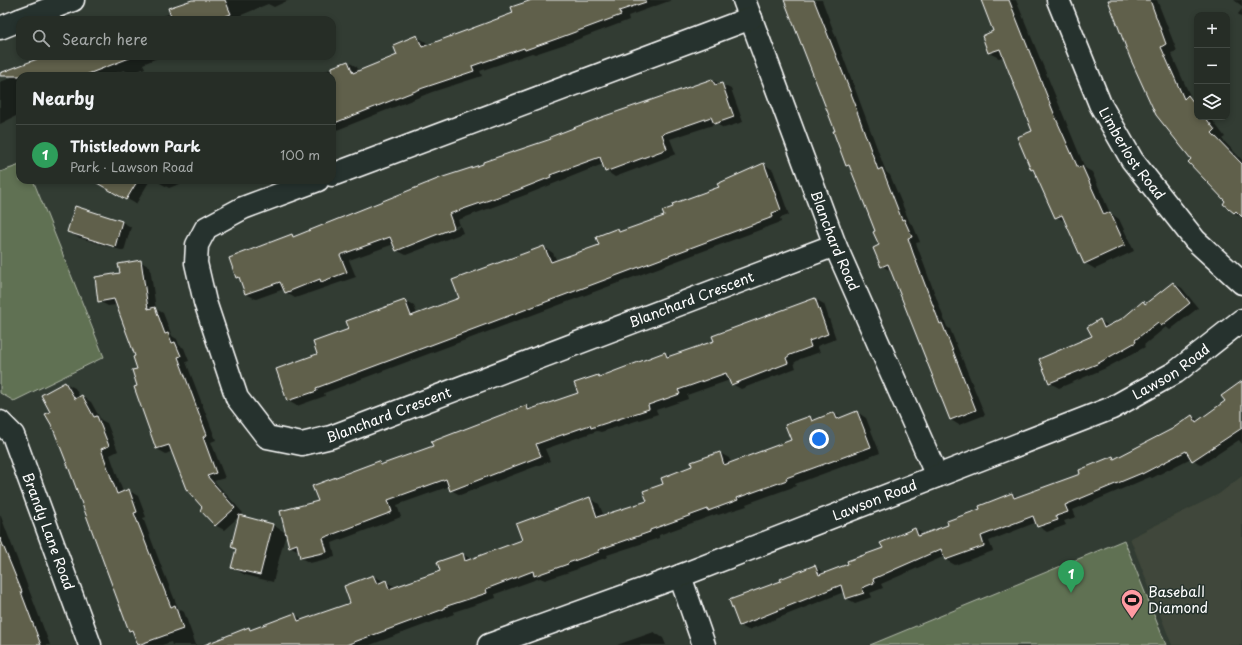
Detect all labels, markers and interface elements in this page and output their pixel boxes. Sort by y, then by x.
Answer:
map controls [1194,12,1230,120]
button: + [1194,12,1230,48]
search box [16,16,336,60]
icon: search [30,27,52,49]
text: Search here [62,27,148,50]
button: − [1194,48,1230,84]
button: layers [1194,84,1230,120]
text: Nearby [32,85,94,111]
street label: Limberlost Road [1094,103,1170,204]
text: Thistledown Park [70,134,201,157]
text: 1 [42,145,48,164]
text: 100 m [280,145,320,164]
text: Park · Lawson Road [70,157,194,176]
street label: Blanchard Road [806,187,865,294]
street label: Blanchard Crescent [626,266,757,333]
street label: Lawson Road [1128,338,1214,405]
street label: Blanchard Crescent [323,381,454,448]
your location [809,429,829,449]
street label: Brandy Lane Road [18,469,80,593]
street label: Lawson Road [829,474,920,526]
pin: 1 [1058,560,1084,593]
place label: Baseball Diamond [1148,581,1208,618]
sports icon: Baseball Diamond [1119,587,1145,620]

